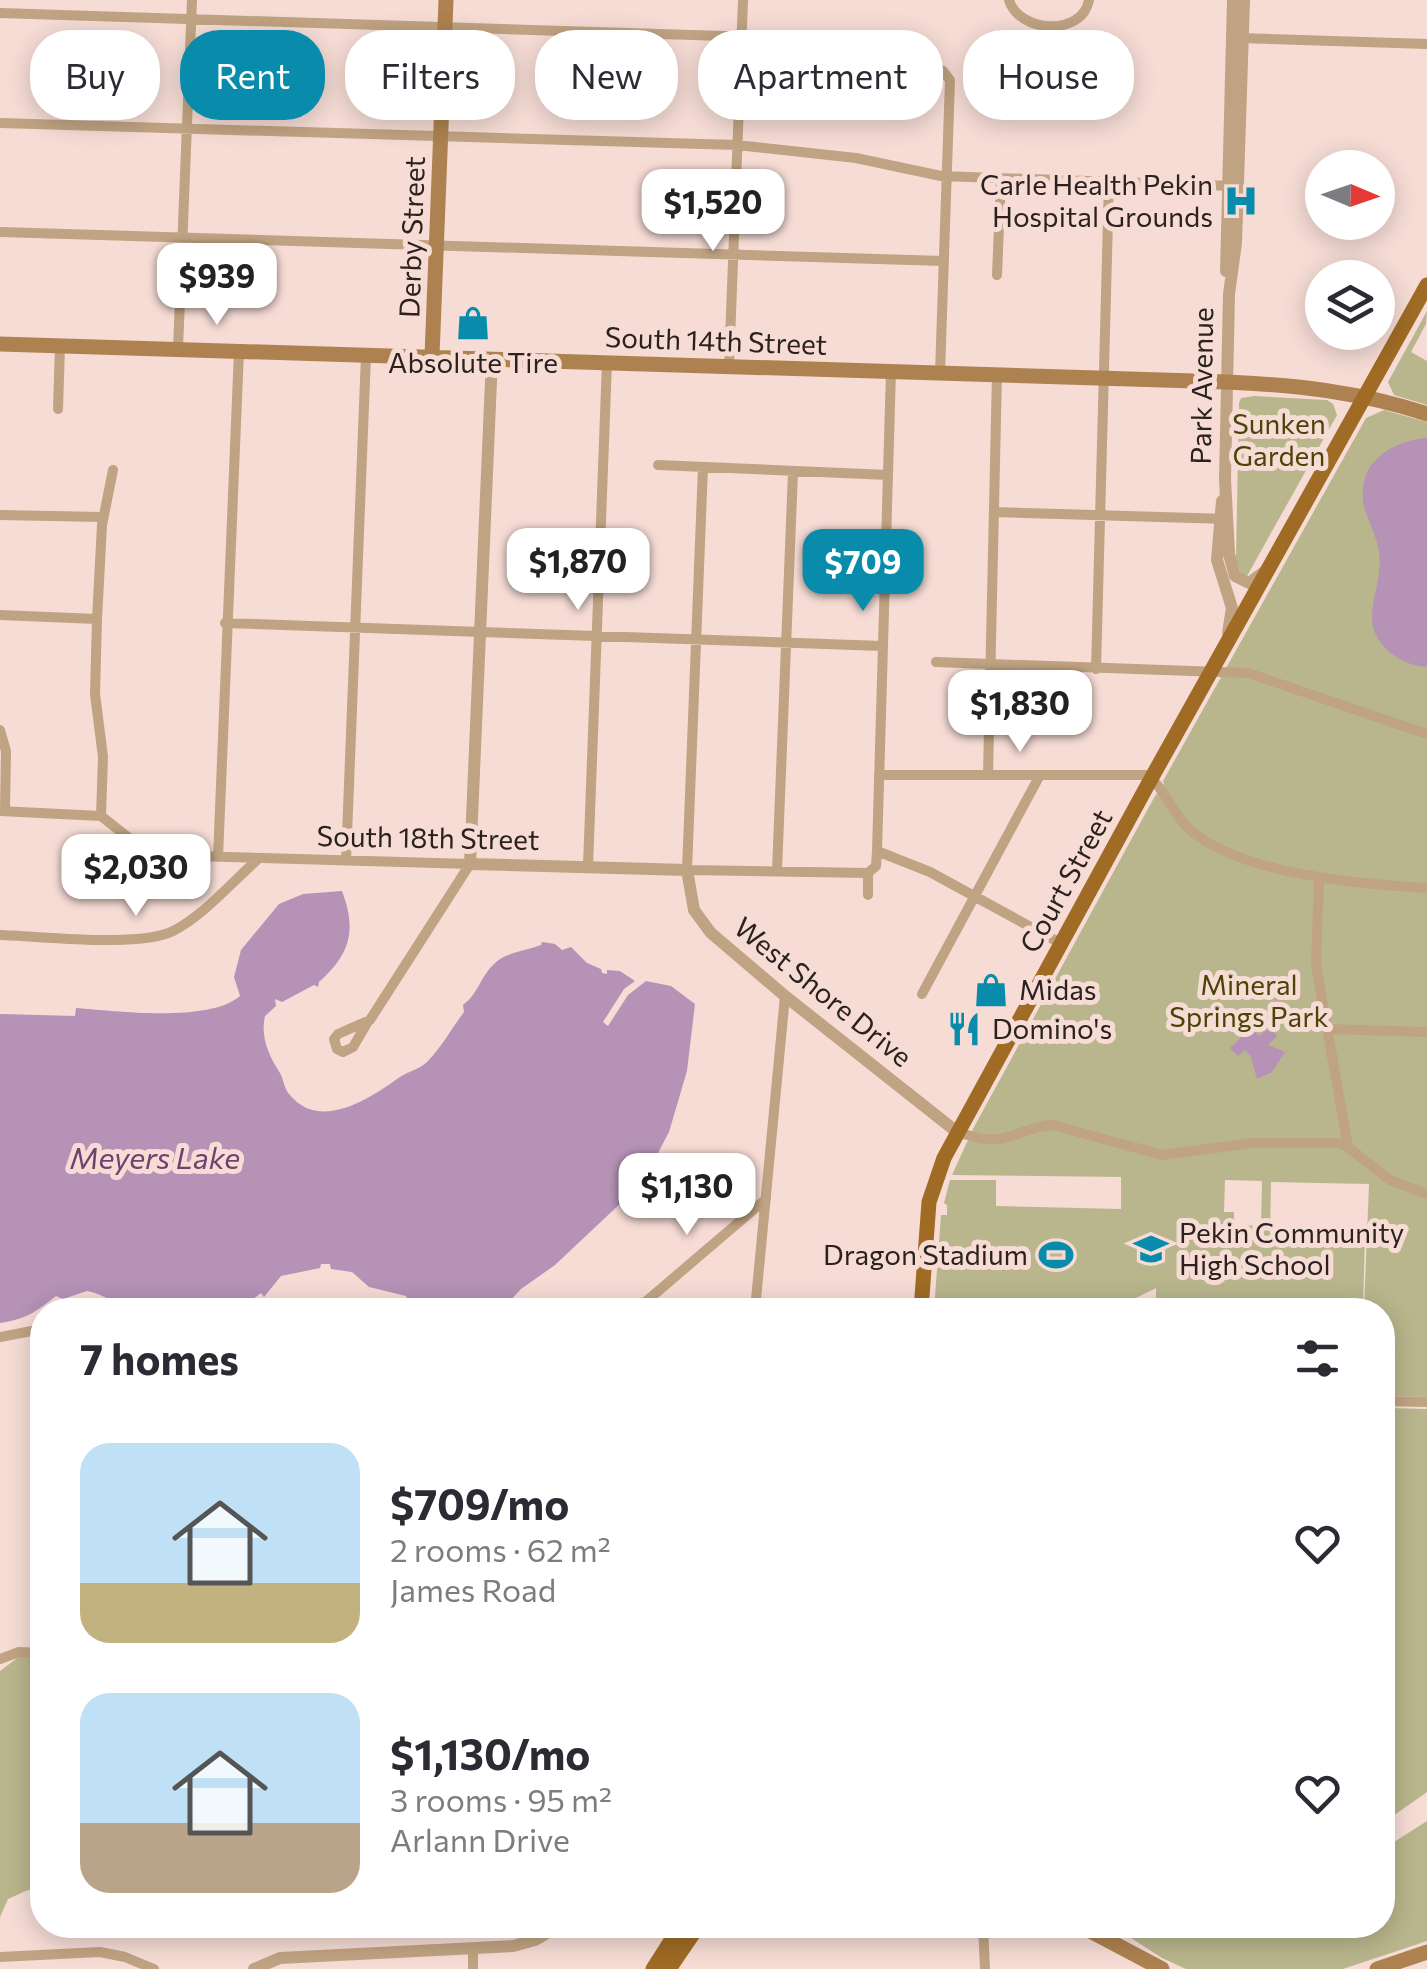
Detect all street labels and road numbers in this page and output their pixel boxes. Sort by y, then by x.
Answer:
street label: Derby Street [391,156,431,318]
street label: Park Avenue [1183,307,1219,465]
street label: South 14th Street [604,319,828,361]
street label: Court Street [1012,803,1118,958]
street label: South 18th Street [316,818,540,856]
street label: West Shore Drive [728,909,919,1073]

